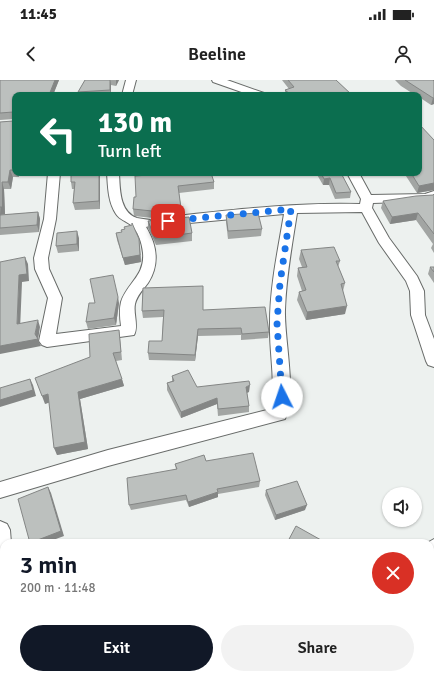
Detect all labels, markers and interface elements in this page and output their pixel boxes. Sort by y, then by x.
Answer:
text: 11:45 [20,5,57,23]
icon: back [20,43,42,65]
text: Beeline [188,43,246,65]
icon: person [392,43,414,65]
text: 130 m [98,106,172,140]
icon: left [32,108,84,160]
text: Turn left [98,140,161,162]
pin [151,204,185,238]
icon: arrive [157,210,179,232]
position arrow [261,376,303,418]
map controls [382,487,422,527]
button: sound [382,487,422,527]
text: 3 min [20,550,77,580]
button: close [372,552,414,594]
text: 200 m · 11:48 [20,580,96,596]
button: Exit [20,625,213,671]
button: Share [221,625,414,671]

